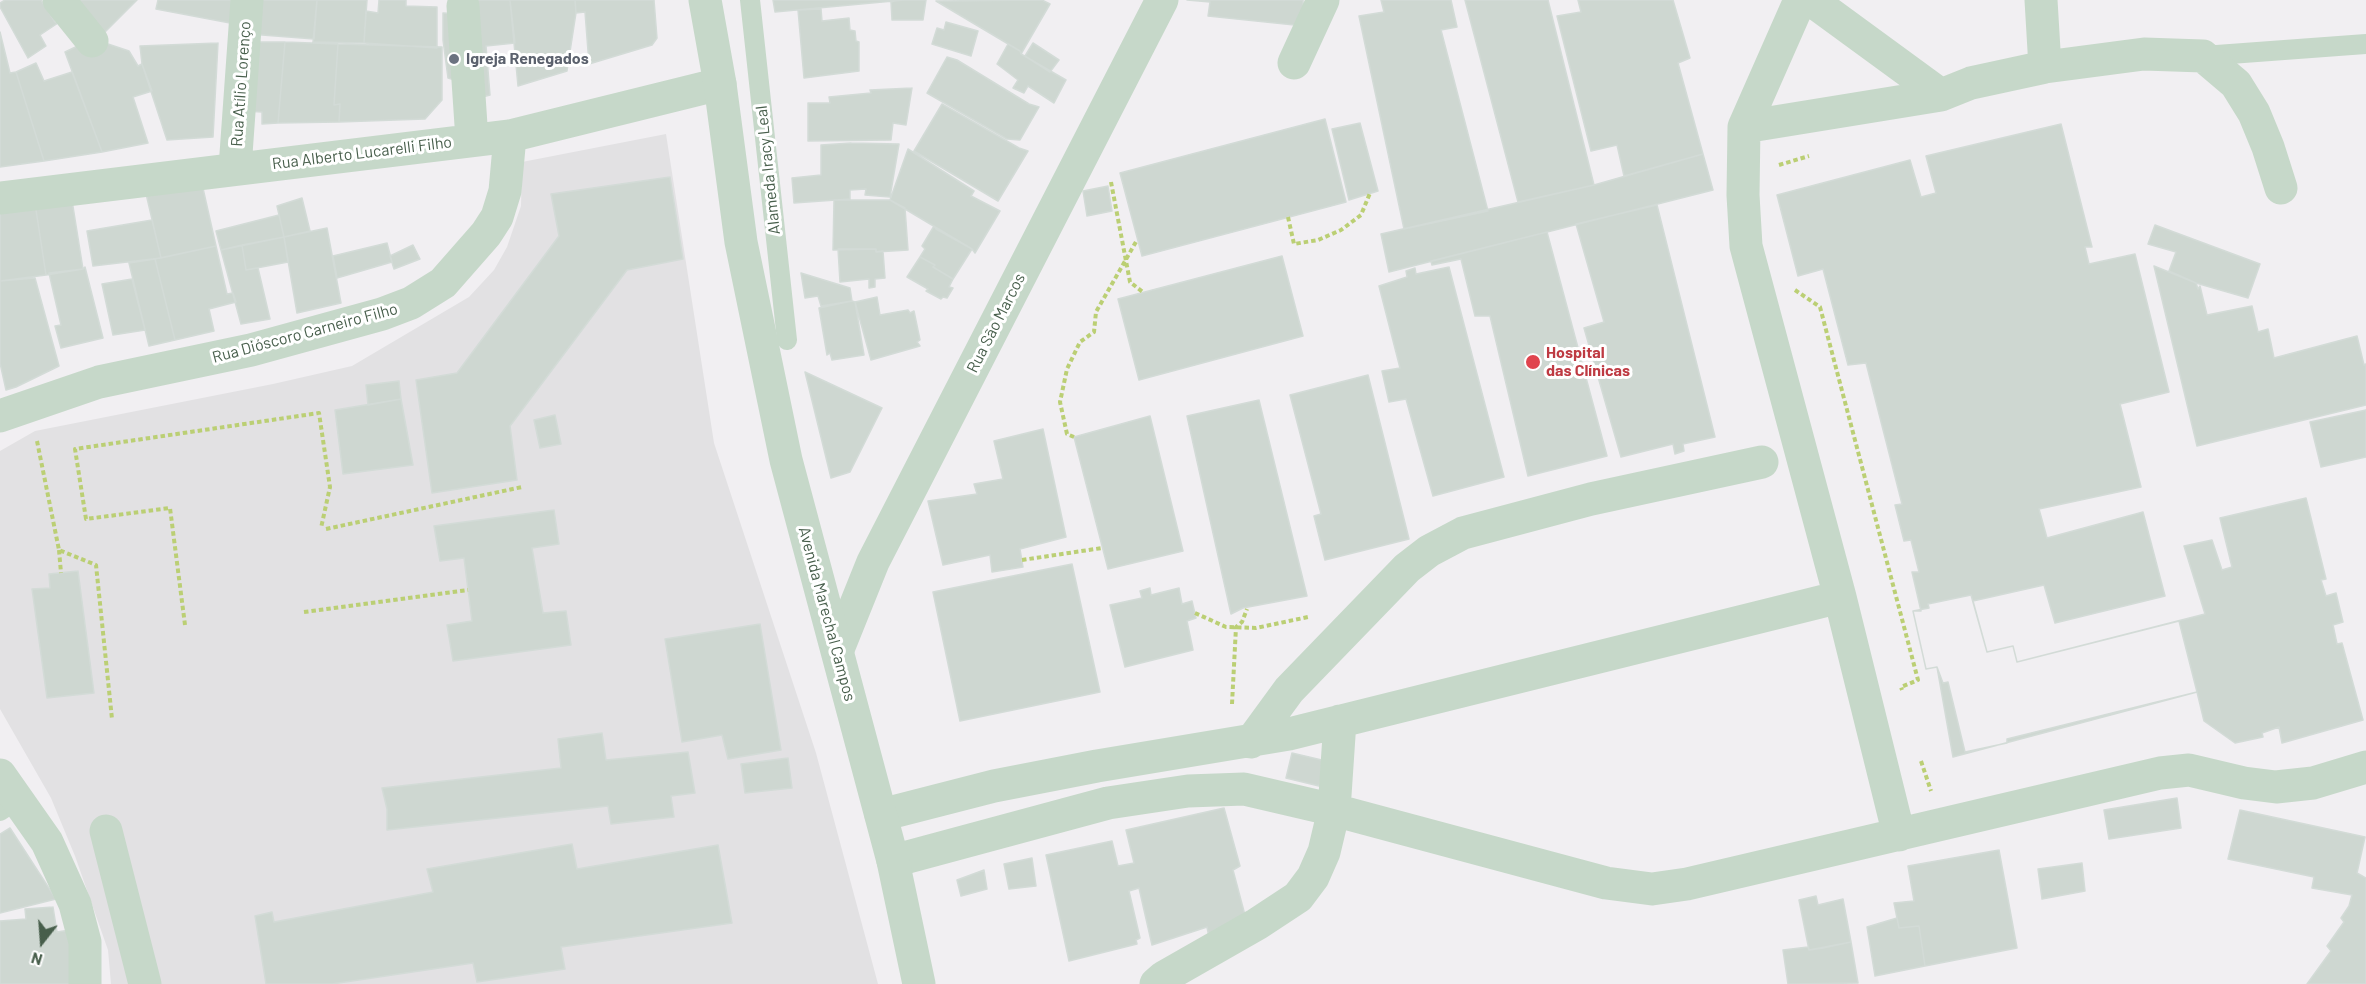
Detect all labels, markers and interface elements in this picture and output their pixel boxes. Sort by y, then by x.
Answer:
street label: Rua Atílio Lorenço [227,21,255,147]
place label: Igreja Renegados [466,49,589,69]
marker: Igreja Renegados [447,52,461,66]
street label: Alameda Iracy Leal [752,105,784,235]
street label: Rua Alberto Lucarelli Filho [271,132,453,174]
street label: Rua São Marcos [963,270,1029,376]
street label: Rua Dióscoro Carneiro Filho [210,299,400,367]
place label: Hospital das Clínicas [1546,343,1630,381]
marker: Hospital das Clínicas [1524,353,1542,371]
street label: Avenida Marechal Campos [794,525,860,703]
north arrow [12,912,72,972]
text: N [29,949,44,970]

